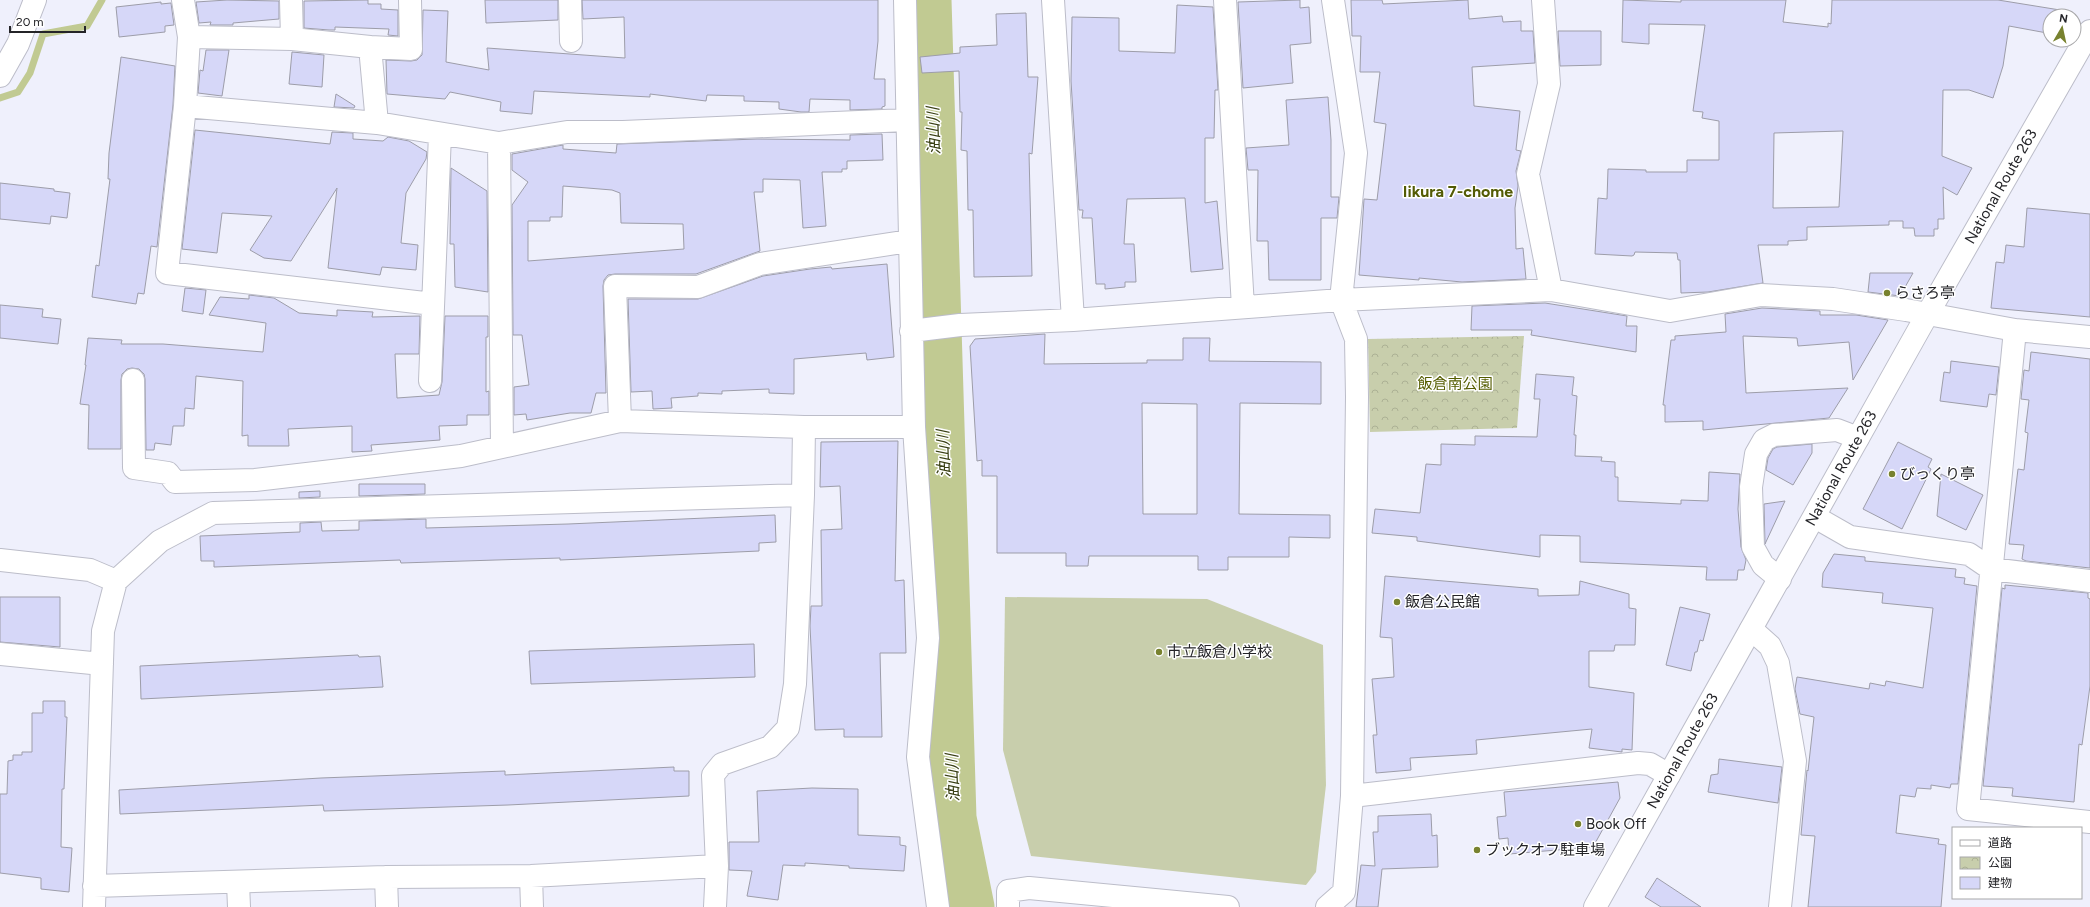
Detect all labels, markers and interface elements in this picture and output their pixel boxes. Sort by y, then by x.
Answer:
scale bar [10,8,85,34]
north arrow [2042,8,2082,48]
text: N [2058,12,2069,26]
text: 20 m [16,15,44,29]
water label: 油山川 [923,105,944,155]
street label: National Route 263 [1961,126,2041,247]
district label: Iikura 7-chome [1403,182,1513,201]
place label: らさろ亭 [1895,284,1955,302]
marker: らさろ亭 [1882,288,1892,298]
park label: 飯倉南公園 [1417,375,1493,393]
street label: National Route 263 [1802,407,1881,529]
water label: 油山川 [933,428,954,478]
place label: びっくり亭 [1900,465,1975,483]
marker: びっくり亭 [1887,469,1897,479]
place label: 飯倉公民館 [1405,593,1480,611]
marker: 飯倉公民館 [1392,597,1402,607]
place label: 市立飯倉小学校 [1167,643,1272,661]
marker: 市立飯倉小学校 [1154,647,1164,657]
street label: National Route 263 [1643,690,1722,812]
water label: 油山川 [942,752,963,802]
place label: Book Off [1586,815,1647,833]
marker: Book Off [1573,819,1583,829]
legend [1952,827,2082,899]
text: 道路 [1988,836,2012,850]
place label: ブックオフ駐車場 [1485,841,1605,859]
marker: ブックオフ駐車場 [1472,845,1482,855]
text: 公園 [1988,856,2012,870]
text: 建物 [1988,876,2012,890]

